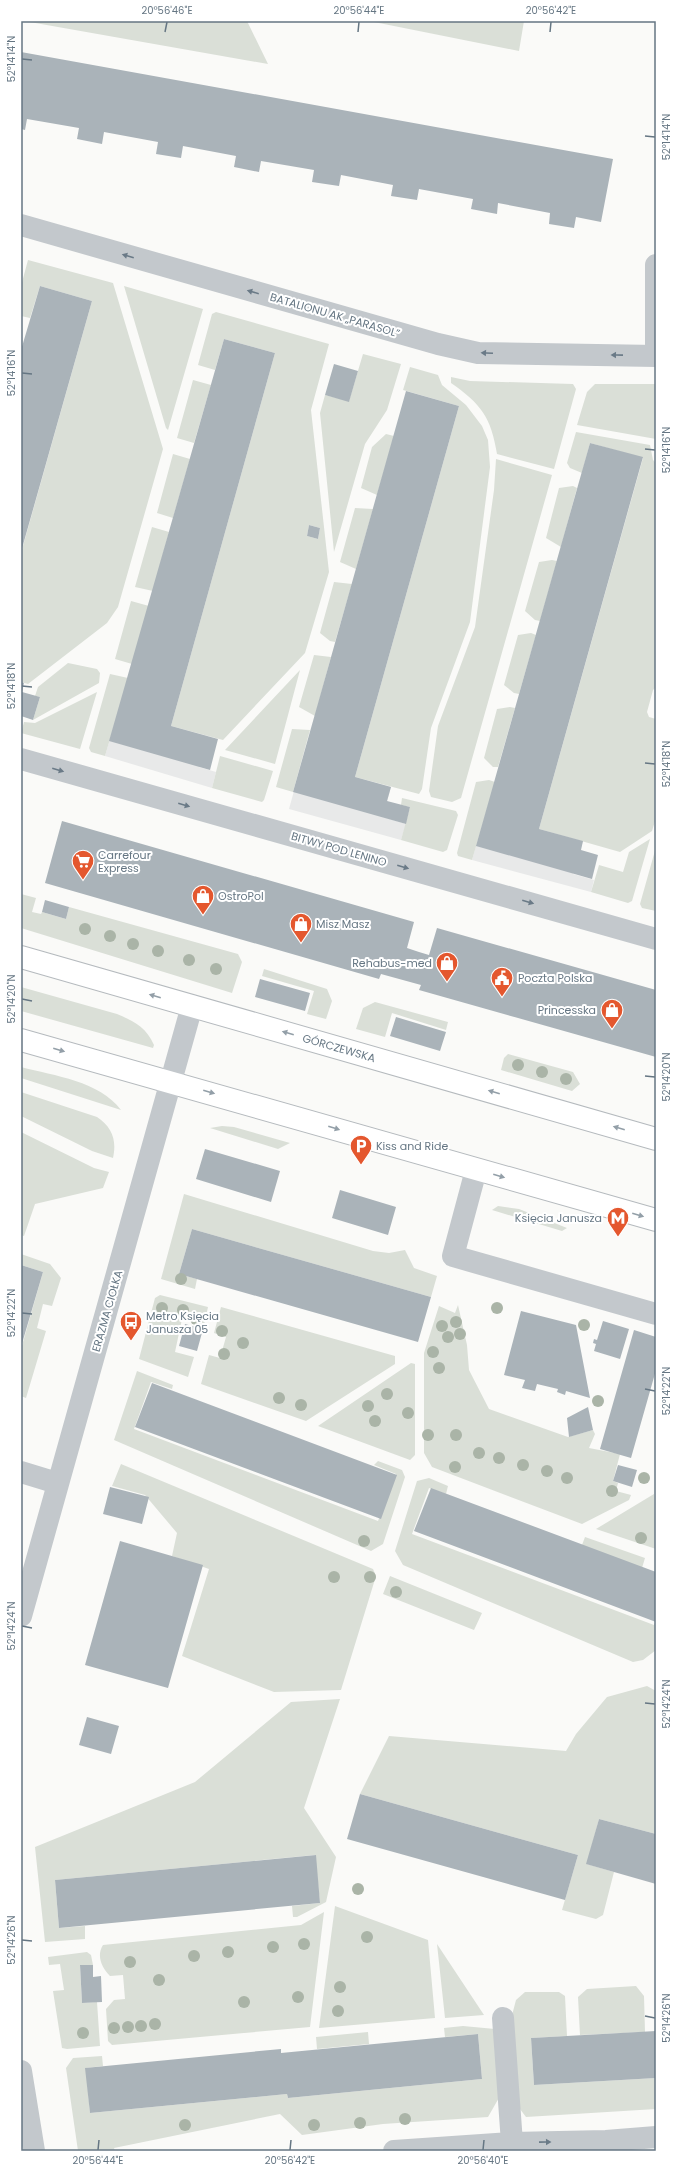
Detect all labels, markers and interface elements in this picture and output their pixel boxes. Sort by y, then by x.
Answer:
text: 20°56'46"E [141,3,193,18]
text: 20°56'44"E [334,3,384,18]
text: 20°56'42"E [526,3,576,18]
text: 52°14'14"N [4,36,19,82]
text: 52°14'14"N [659,114,674,160]
one-way arrow [122,253,134,259]
one-way arrow [247,289,259,295]
street label: BATALIONU AK „PARASOL” [268,289,402,341]
text: 52°14'16"N [4,350,19,396]
one-way arrow [480,350,493,356]
one-way arrow [610,352,623,358]
text: 52°14'16"N [659,427,674,473]
text: 52°14'18"N [4,663,19,709]
text: 52°14'18"N [659,741,674,787]
one-way arrow [53,767,65,773]
one-way arrow [178,802,190,808]
street label: BITWY POD LENINO [289,828,389,870]
place label: Carrefour Express [98,847,151,876]
supermarket icon: Carrefour Express [70,848,96,881]
one-way arrow [397,864,409,870]
shop icon: OstroPol [190,883,216,916]
place label: OstroPol [218,888,264,904]
one-way arrow [522,899,534,905]
shop icon: Misz Masz [288,911,314,944]
place label: Misz Masz [316,916,370,932]
shop icon: Rehabus-med [434,950,460,983]
place label: Rehabus-med [352,955,432,971]
public building icon: Poczta Polska [489,965,515,998]
place label: Poczta Polska [518,970,592,986]
text: 52°14'20"N [4,974,19,1024]
one-way arrow [149,993,161,999]
shop icon: Princesska [599,997,625,1030]
place label: Princesska [538,1002,596,1018]
one-way arrow [282,1030,294,1036]
street label: GÓRCZEWSKA [301,1030,378,1066]
one-way arrow [53,1047,65,1053]
text: 52°14'20"N [659,1052,674,1102]
one-way arrow [203,1089,215,1095]
one-way arrow [487,1089,499,1095]
one-way arrow [328,1125,340,1131]
one-way arrow [612,1125,624,1131]
parking icon: Kiss and Ride [348,1133,374,1166]
place label: Kiss and Ride [376,1138,448,1154]
one-way arrow [493,1173,505,1179]
metro station icon: Księcia Janusza [605,1205,631,1238]
place label: Księcia Janusza [515,1210,602,1226]
one-way arrow [632,1212,644,1218]
street label: ERAZMA CIOŁKA [88,1268,126,1354]
text: 52°14'22"N [4,1289,19,1337]
place label: Metro Księcia Janusza 05 [146,1308,219,1337]
bus stop icon: Metro Księcia Janusza 05 [118,1309,144,1342]
text: 52°14'22"N [659,1367,674,1415]
text: 52°14'24"N [4,1601,19,1651]
text: 52°14'24"N [659,1679,674,1729]
text: 52°14'26"N [4,1915,19,1965]
text: 52°14'26"N [659,1993,674,2043]
one-way arrow [539,2139,552,2145]
text: 20°56'44"E [73,2153,123,2168]
text: 20°56'42"E [265,2153,315,2168]
text: 20°56'40"E [458,2153,508,2168]

